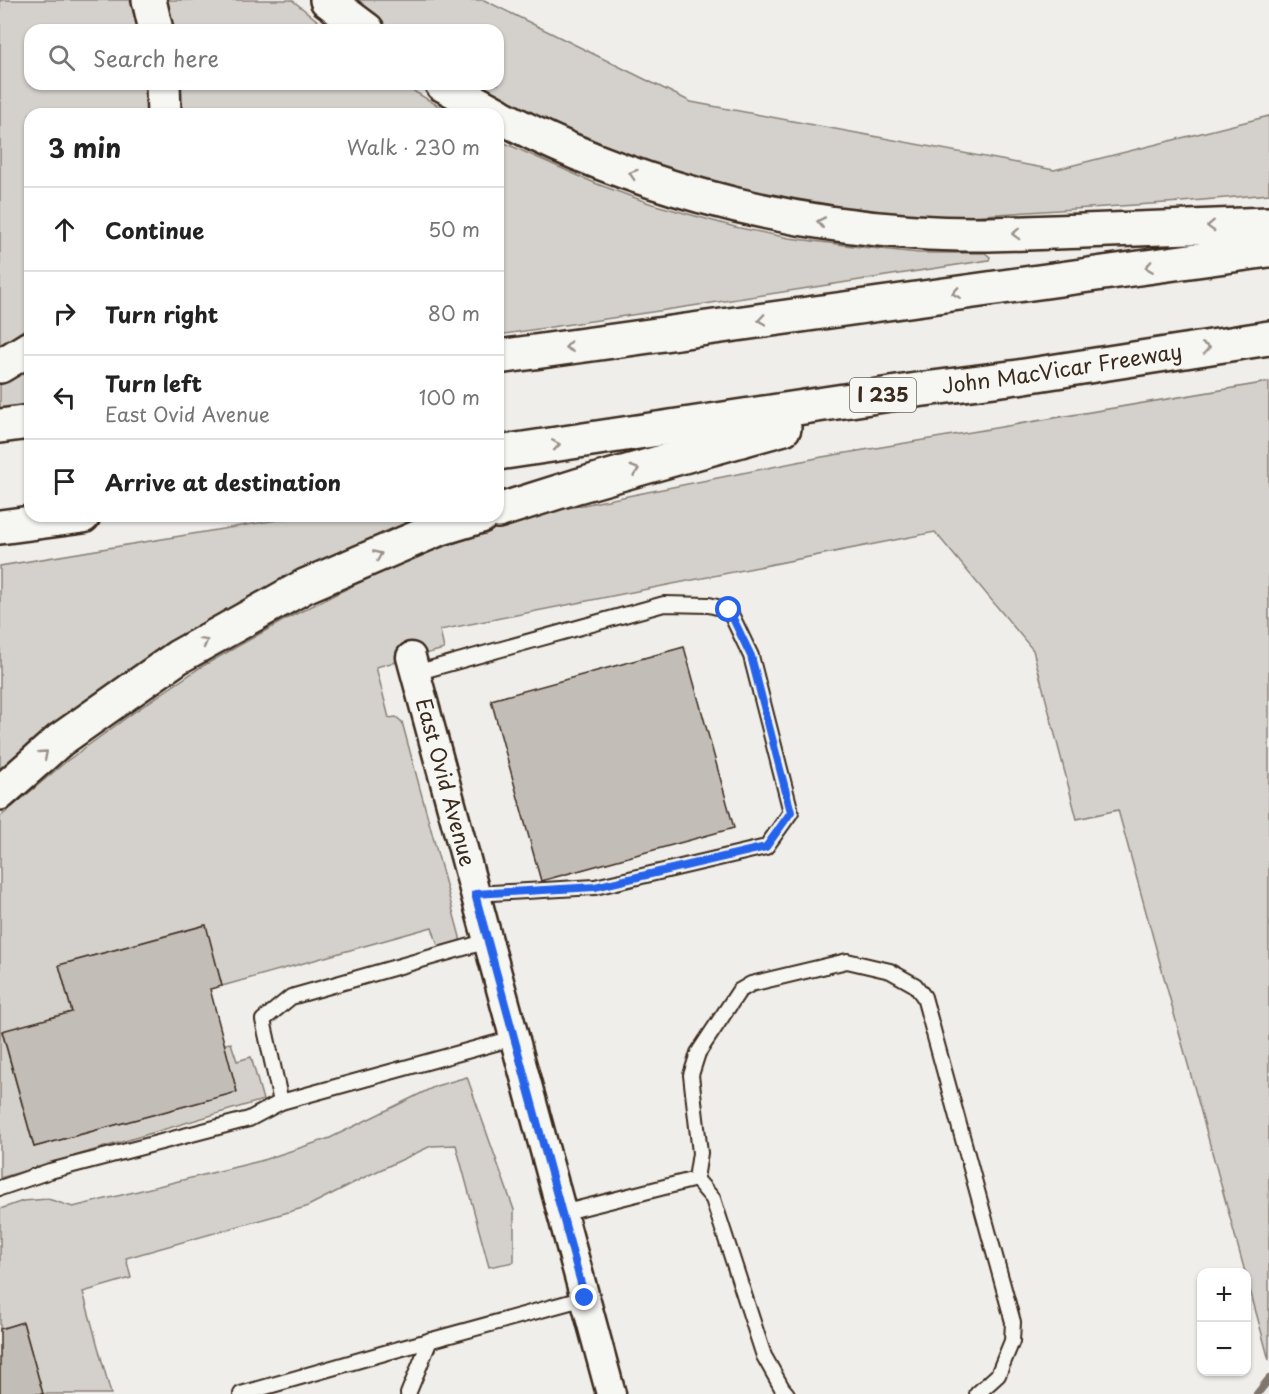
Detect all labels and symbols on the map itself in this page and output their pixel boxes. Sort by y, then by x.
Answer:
one-way arrow [628,169,638,182]
one-way arrow [817,216,827,229]
one-way arrow [1206,220,1215,232]
one-way arrow [1011,227,1020,240]
one-way arrow [1144,260,1153,272]
one-way arrow [951,287,960,299]
one-way arrow [758,314,767,326]
street label: John MacVicar Freeway [939,334,1184,401]
one-way arrow [565,341,574,353]
one-way arrow [1201,342,1210,354]
road number: I 235 [850,378,916,412]
one-way arrow [551,439,560,451]
one-way arrow [629,465,639,477]
one-way arrow [371,550,382,562]
route start [715,596,741,622]
one-way arrow [197,638,208,650]
street label: East Ovid Avenue [409,694,485,870]
one-way arrow [37,750,48,761]
route end [571,1284,597,1310]

